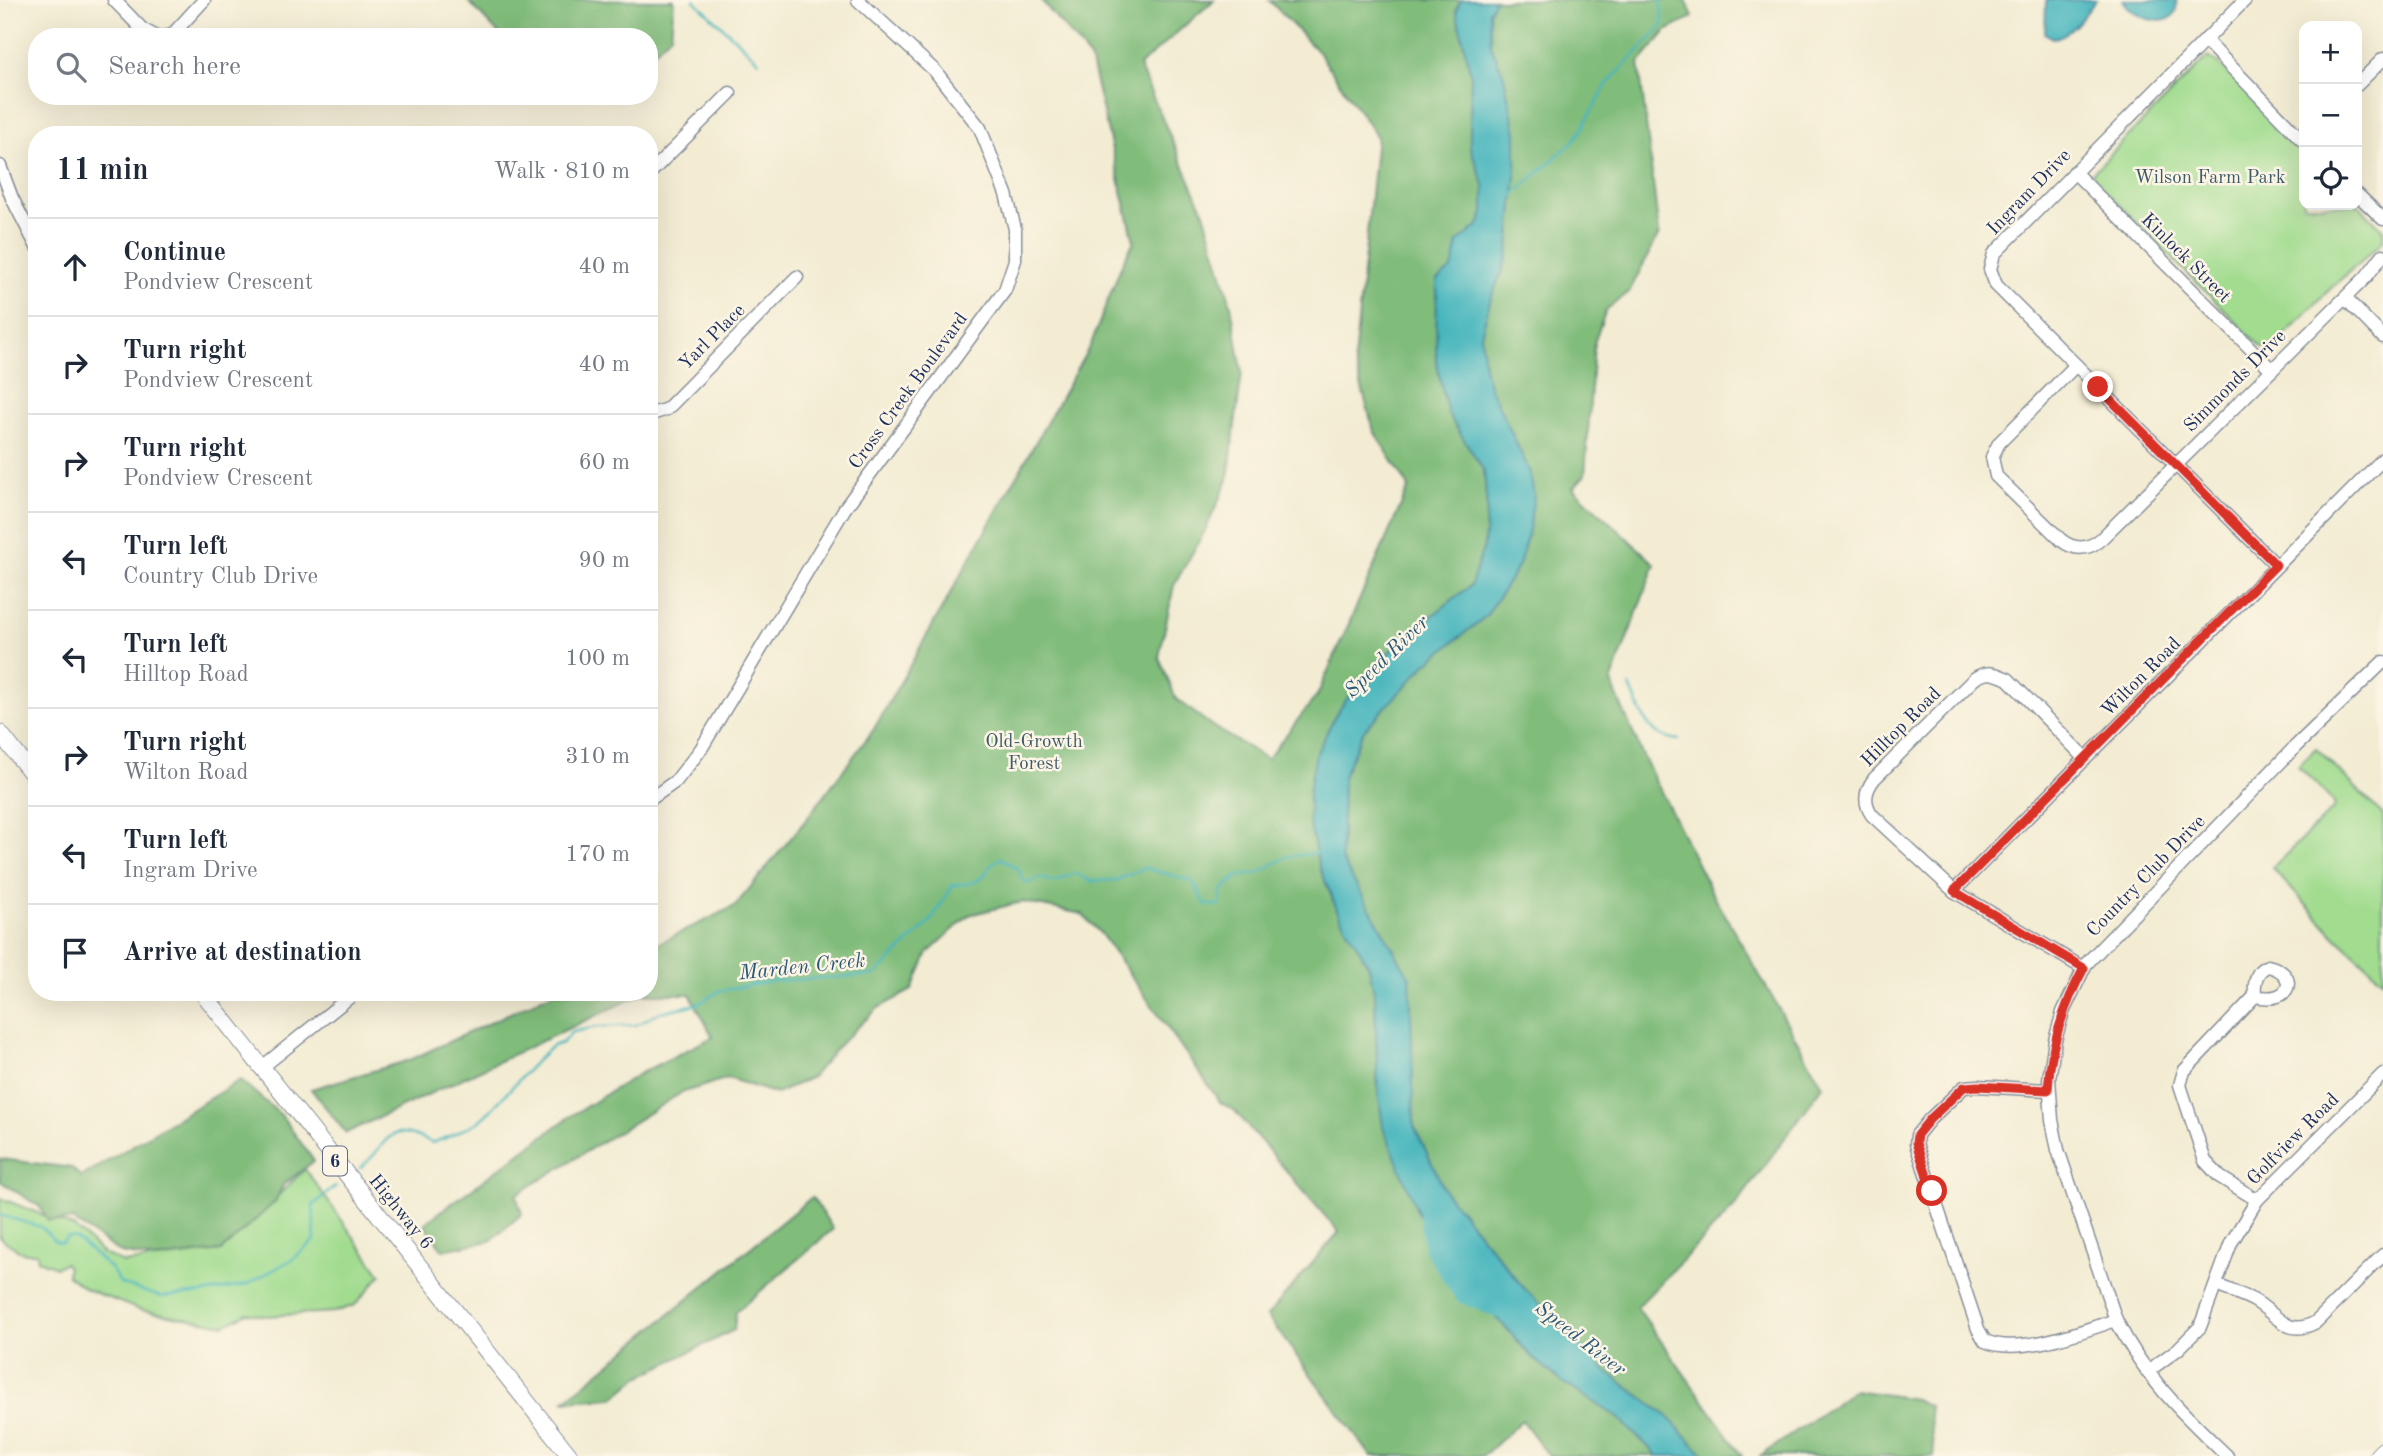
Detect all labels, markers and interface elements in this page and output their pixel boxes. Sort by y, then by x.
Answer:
map controls [2299,21,2362,210]
button: + [2299,21,2362,84]
search box [28,28,658,105]
icon: search [52,48,90,86]
text: Search here [108,54,241,80]
button: − [2299,84,2362,147]
street label: Ingram Drive [1984,146,2075,239]
button: locate [2299,147,2362,210]
text: 11 min [56,156,149,186]
text: Walk · 810 m [494,160,630,183]
park label: Wilson Farm Park [2134,169,2286,188]
street label: Kinlock Street [2137,210,2234,307]
text: Continue [123,240,226,266]
icon: ahead [56,248,94,286]
text: 40 m [579,255,630,278]
text: Pondview Crescent [123,271,313,294]
street label: Yarl Place [676,301,749,374]
street label: Cross Creek Boulevard [846,310,972,473]
street label: Simmonds Drive [2181,327,2291,437]
text: Turn right [123,338,246,364]
icon: right [56,346,94,384]
text: 40 m [579,353,630,376]
text: Pondview Crescent [123,369,313,392]
route end [2082,371,2113,402]
text: Turn right [123,436,246,462]
icon: right [56,444,94,482]
text: 60 m [579,451,630,474]
text: Pondview Crescent [123,467,313,490]
text: Turn left [123,534,228,560]
icon: left [56,542,94,580]
text: 90 m [579,549,630,572]
text: Country Club Drive [123,565,318,588]
water label: Speed River [1341,611,1434,702]
text: Turn left [123,632,228,658]
street label: Wilton Road [2098,634,2185,721]
icon: left [56,640,94,678]
text: 100 m [565,647,630,670]
text: Hilltop Road [123,663,249,686]
street label: Hilltop Road [1858,684,1945,771]
text: Turn right [123,730,246,756]
park label: Old-Growth Forest [985,733,1083,774]
icon: right [56,738,94,776]
text: 310 m [565,745,630,768]
text: Wilton Road [123,761,249,784]
street label: Country Club Drive [2084,812,2210,941]
text: Turn left [123,828,228,854]
icon: left [56,836,94,874]
text: 170 m [565,843,630,866]
text: Ingram Drive [123,859,258,882]
icon: arrive [56,934,94,972]
text: Arrive at destination [123,940,362,966]
water label: Marden Creek [737,950,867,985]
street label: Golfview Road [2244,1090,2343,1189]
road number: 6 [323,1146,347,1176]
street label: Highway 6 [364,1171,436,1254]
route start [1916,1175,1947,1206]
water label: Speed River [1531,1298,1630,1381]

